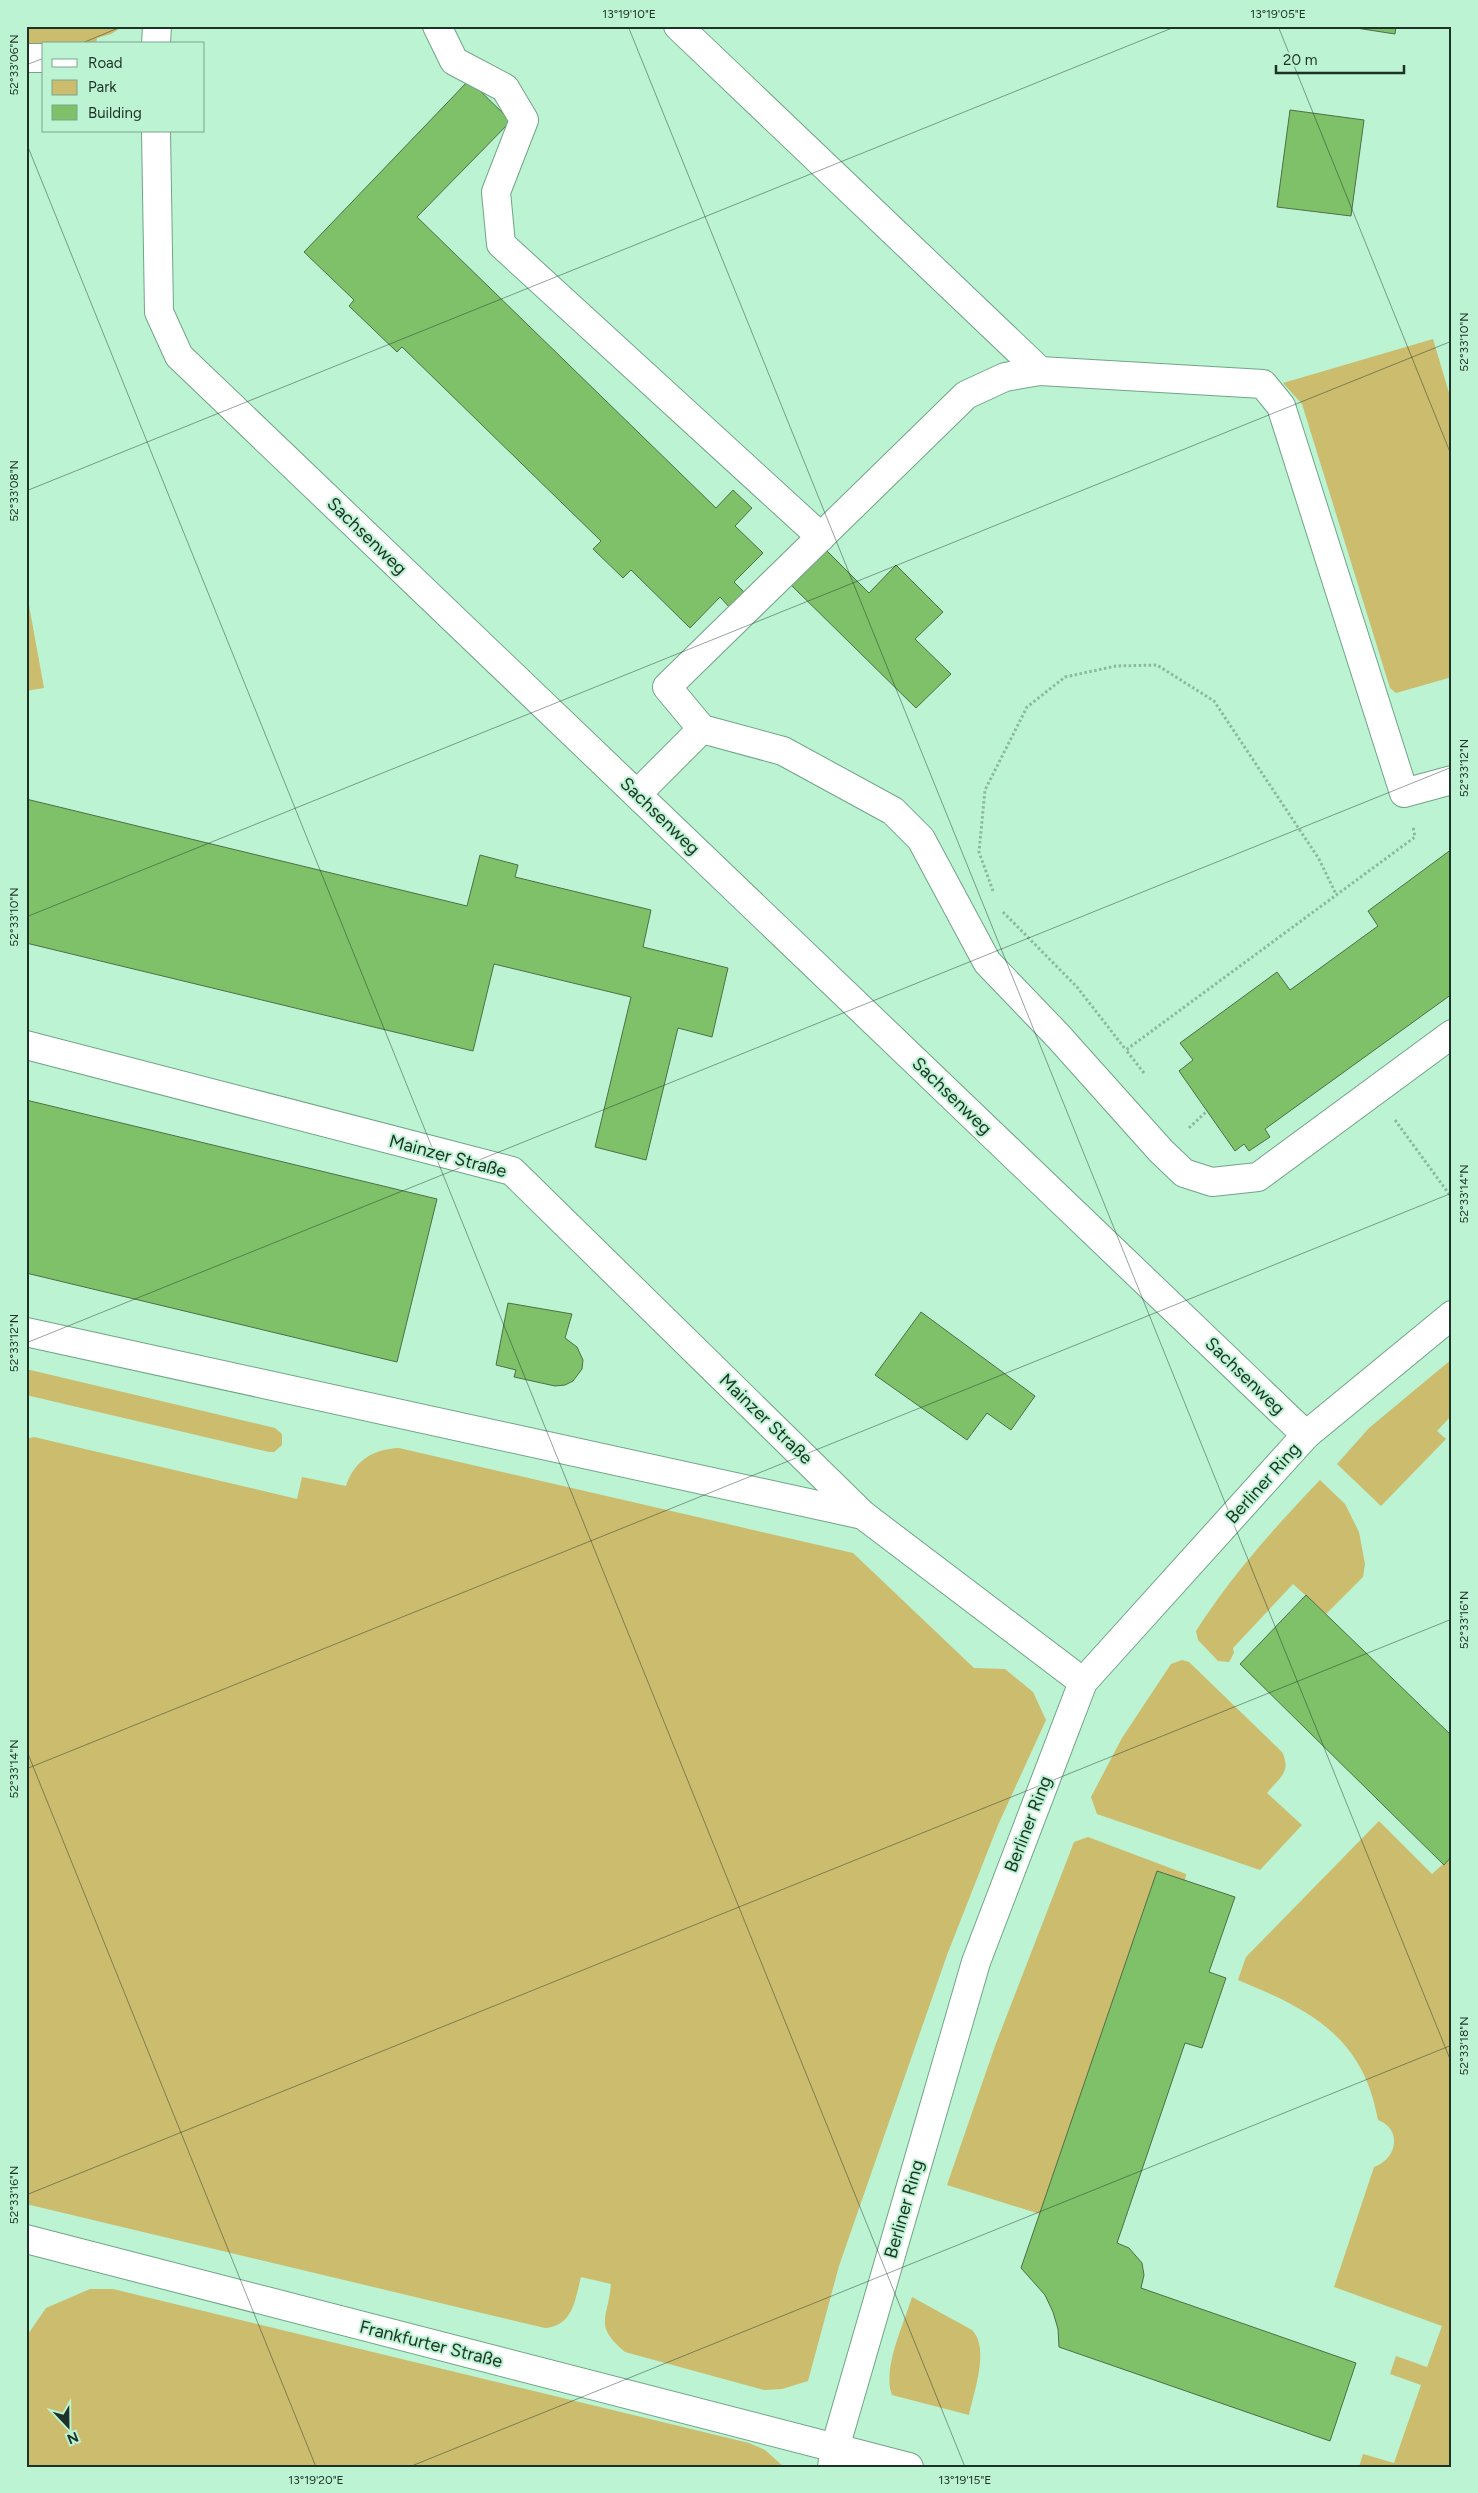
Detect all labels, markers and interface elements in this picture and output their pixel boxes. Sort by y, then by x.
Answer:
text: 13°19'10"E [602,7,656,21]
text: 13°19'05"E [1250,7,1306,21]
text: 52°33'06"N [7,34,21,96]
legend [42,42,205,132]
scale bar [1276,42,1403,74]
text: 20 m [1283,51,1317,69]
text: Road [88,54,123,72]
text: Park [88,78,117,96]
text: Building [88,104,142,122]
text: 52°33'10"N [1457,312,1471,372]
text: 52°33'08"N [7,460,21,522]
street label: Sachsenweg [323,493,411,579]
text: 52°33'12"N [1457,739,1471,797]
street label: Sachsenweg [616,773,704,859]
text: 52°33'10"N [7,887,21,947]
street label: Sachsenweg [908,1053,996,1139]
street label: Mainzer Straße [387,1130,509,1182]
text: 52°33'14"N [1457,1164,1471,1224]
text: 52°33'12"N [7,1314,21,1372]
street label: Sachsenweg [1201,1333,1289,1419]
street label: Mainzer Straße [715,1369,817,1469]
street label: Berliner Ring [1221,1438,1305,1528]
text: 52°33'16"N [1457,1591,1471,1649]
text: 52°33'14"N [7,1739,21,1799]
street label: Berliner Ring [1000,1773,1056,1875]
text: 52°33'18"N [1457,2017,1471,2075]
street label: Berliner Ring [879,2157,929,2261]
text: 52°33'16"N [7,2166,21,2224]
street label: Frankfurter Straße [357,2316,505,2372]
north arrow [42,2400,92,2450]
text: N [64,2428,81,2447]
text: 13°19'20"E [288,2473,344,2487]
text: 13°19'15"E [939,2473,991,2487]

